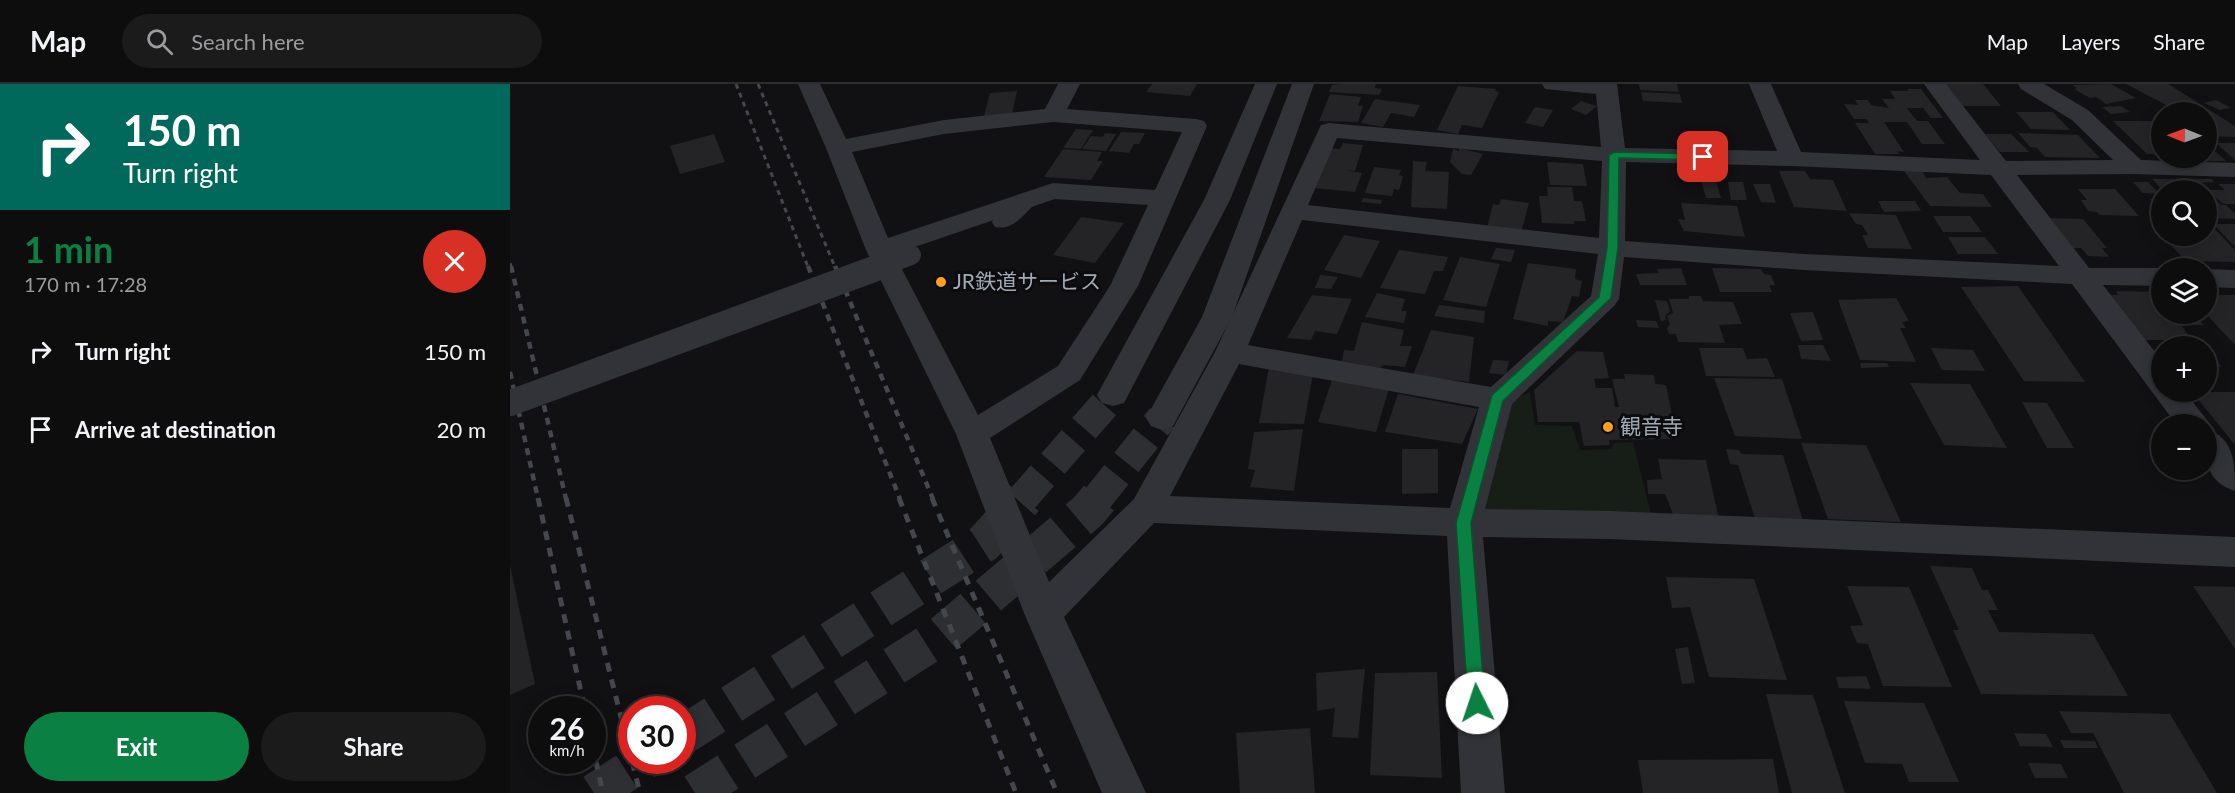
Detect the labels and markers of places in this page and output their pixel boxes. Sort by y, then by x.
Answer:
pin [1677,131,1728,182]
place label: JR鉄道サービス [953,268,1101,293]
marker: JR鉄道サービス [934,275,948,289]
place label: 観音寺 [1620,413,1683,438]
marker: 観音寺 [1601,420,1615,434]

